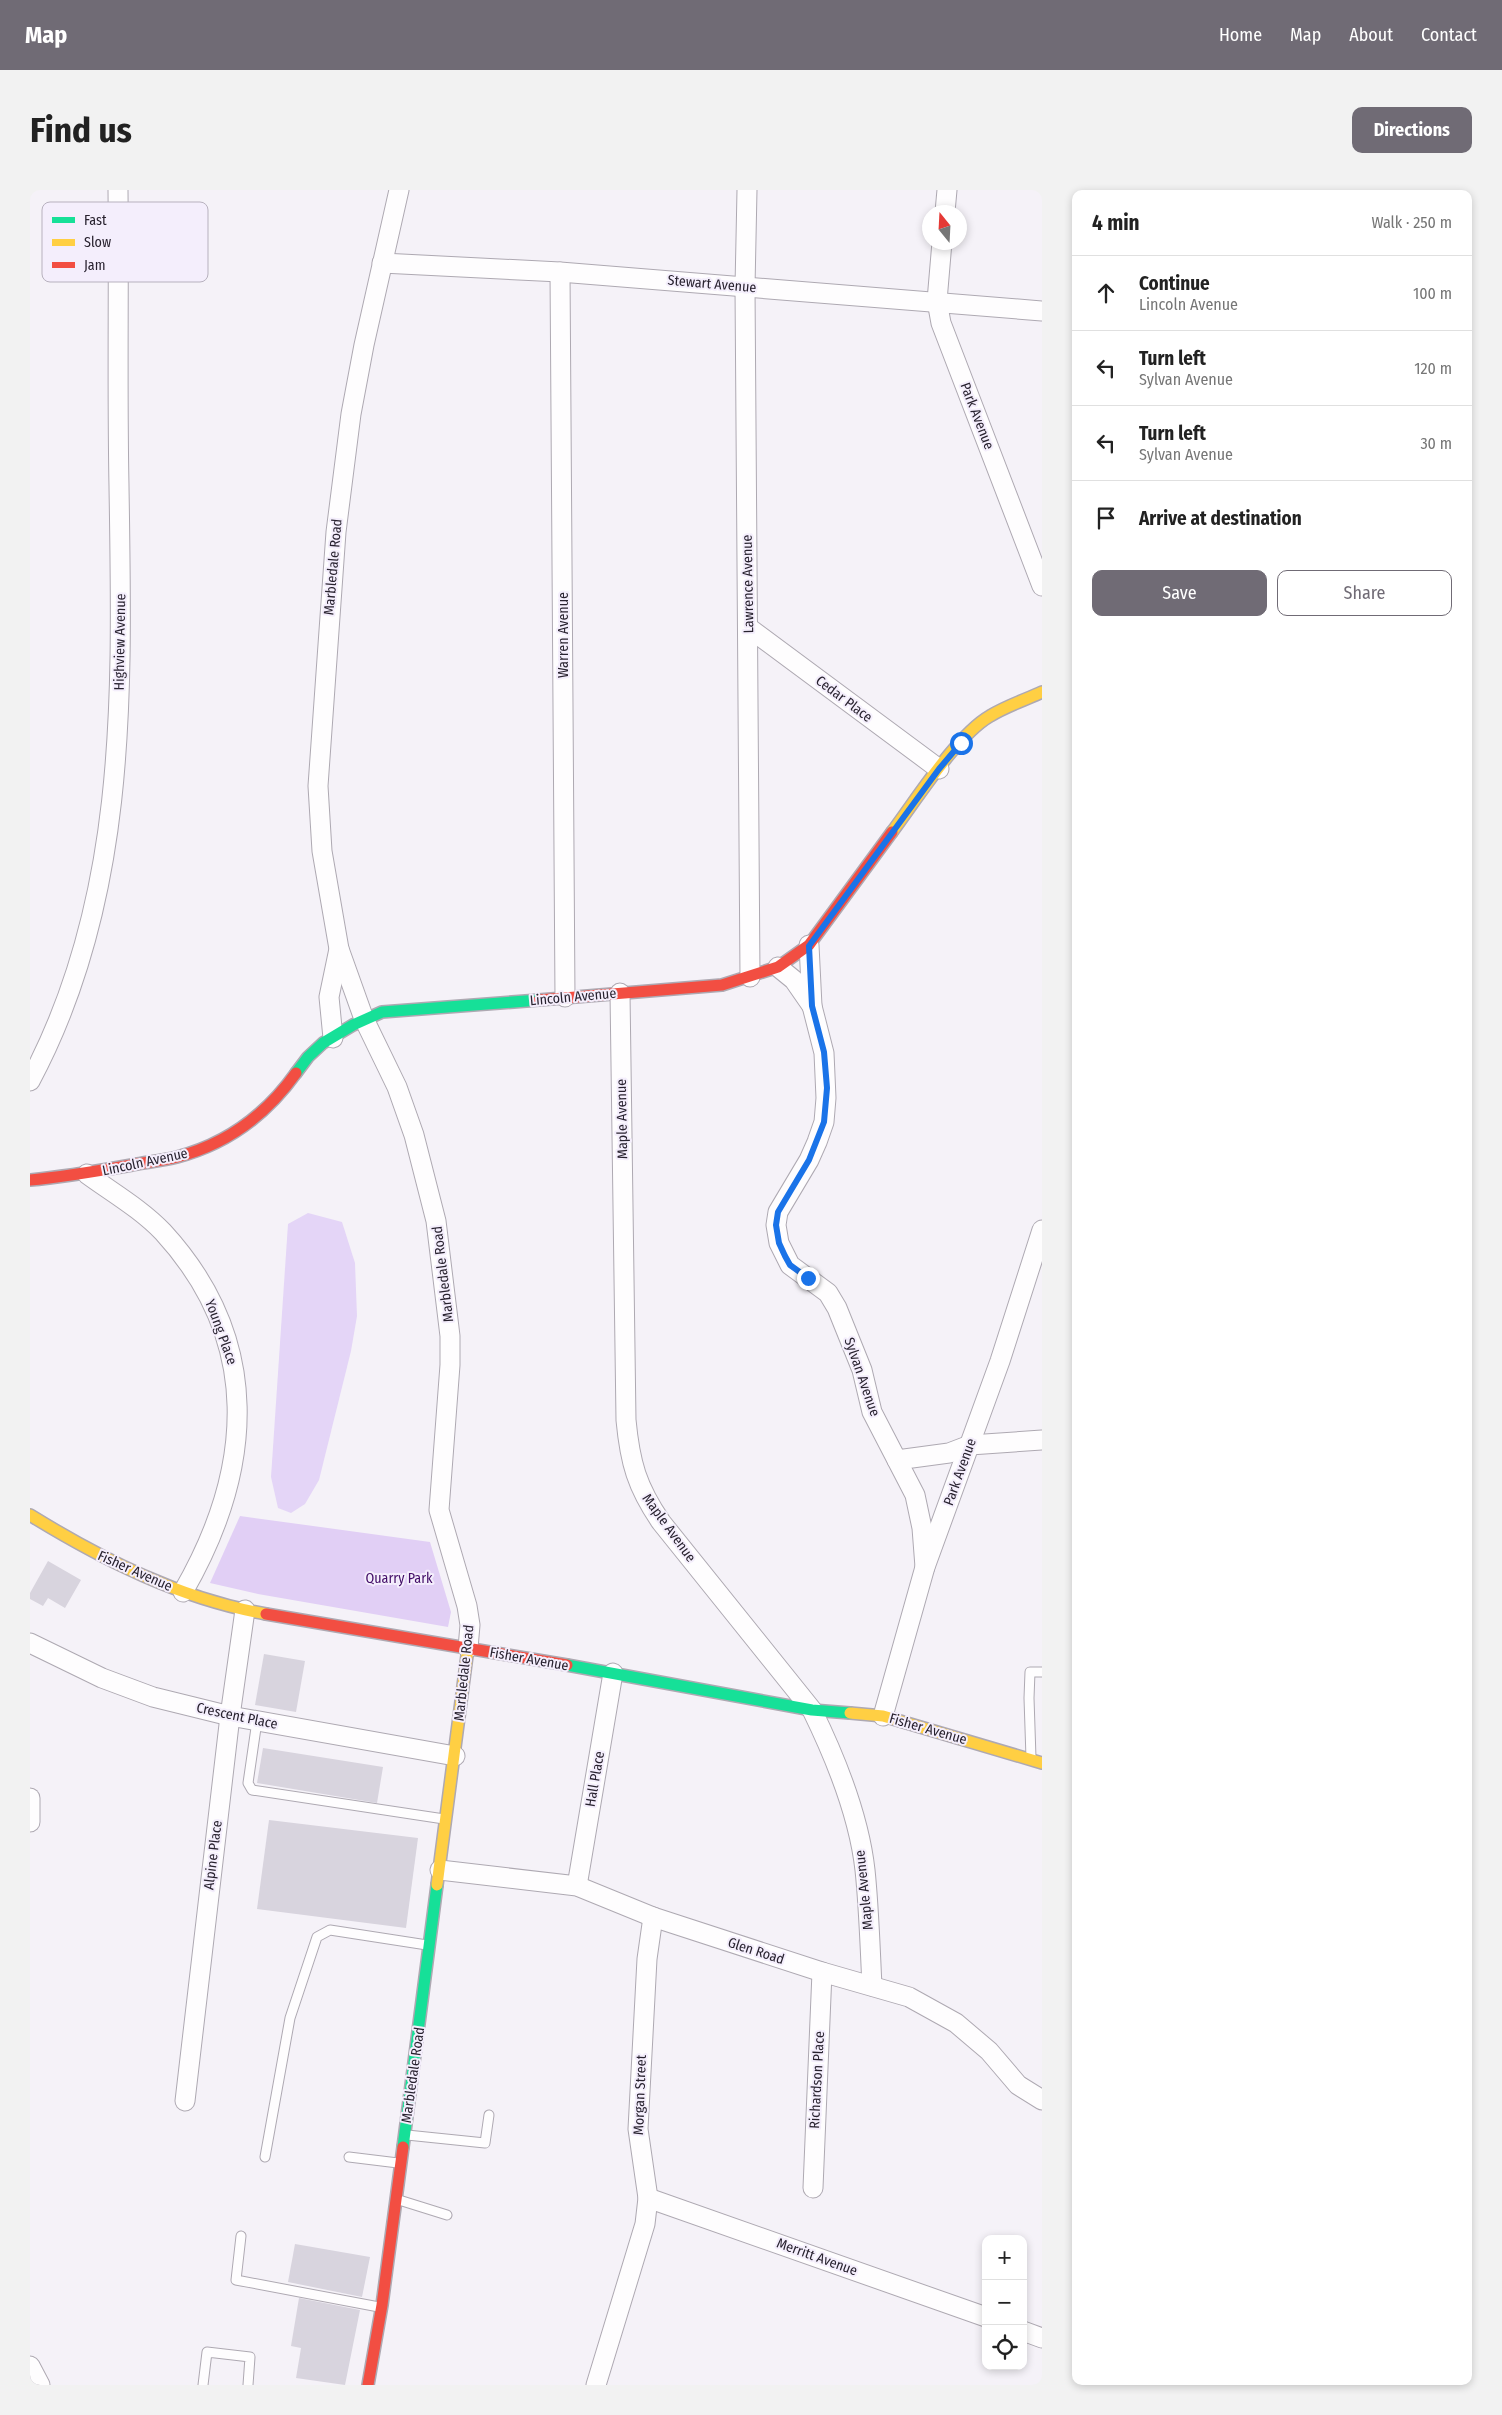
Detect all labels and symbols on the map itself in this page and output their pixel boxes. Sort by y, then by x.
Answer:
legend [42,202,208,282]
north arrow [922,205,967,250]
text: Fast [84,212,107,229]
text: Slow [84,234,111,251]
text: Jam [84,257,105,274]
street label: Stewart Avenue [667,272,757,296]
street label: Park Avenue [956,380,998,452]
street label: Marbledale Road [320,518,346,616]
street label: Lawrence Avenue [739,534,757,634]
street label: Warren Avenue [555,592,572,678]
street label: Highview Avenue [111,593,129,691]
street label: Cedar Place [812,672,876,726]
route start [950,732,973,755]
street label: Lincoln Avenue [529,985,617,1009]
street label: Maple Avenue [613,1079,631,1159]
street label: Lincoln Avenue [101,1145,189,1179]
street label: Marbledale Road [429,1225,457,1323]
route end [797,1267,820,1290]
street label: Young Place [201,1297,241,1367]
street label: Sylvan Avenue [841,1335,883,1419]
street label: Park Avenue [940,1436,980,1508]
street label: Maple Avenue [639,1491,699,1565]
street label: Fisher Avenue [95,1547,175,1595]
park label: Quarry Park [365,1570,433,1587]
street label: Marbledale Road [450,1624,478,1722]
street label: Fisher Avenue [488,1644,570,1674]
street label: Crescent Place [195,1699,279,1733]
street label: Fisher Avenue [887,1710,969,1748]
street label: Hall Place [582,1750,608,1808]
street label: Alpine Place [200,1819,226,1891]
street label: Maple Avenue [851,1849,877,1931]
street label: Glen Road [726,1934,786,1968]
street label: Marbledale Road [398,2026,428,2124]
street label: Richardson Place [806,2031,828,2129]
street label: Morgan Street [630,2054,650,2135]
street label: Merritt Avenue [774,2235,860,2279]

